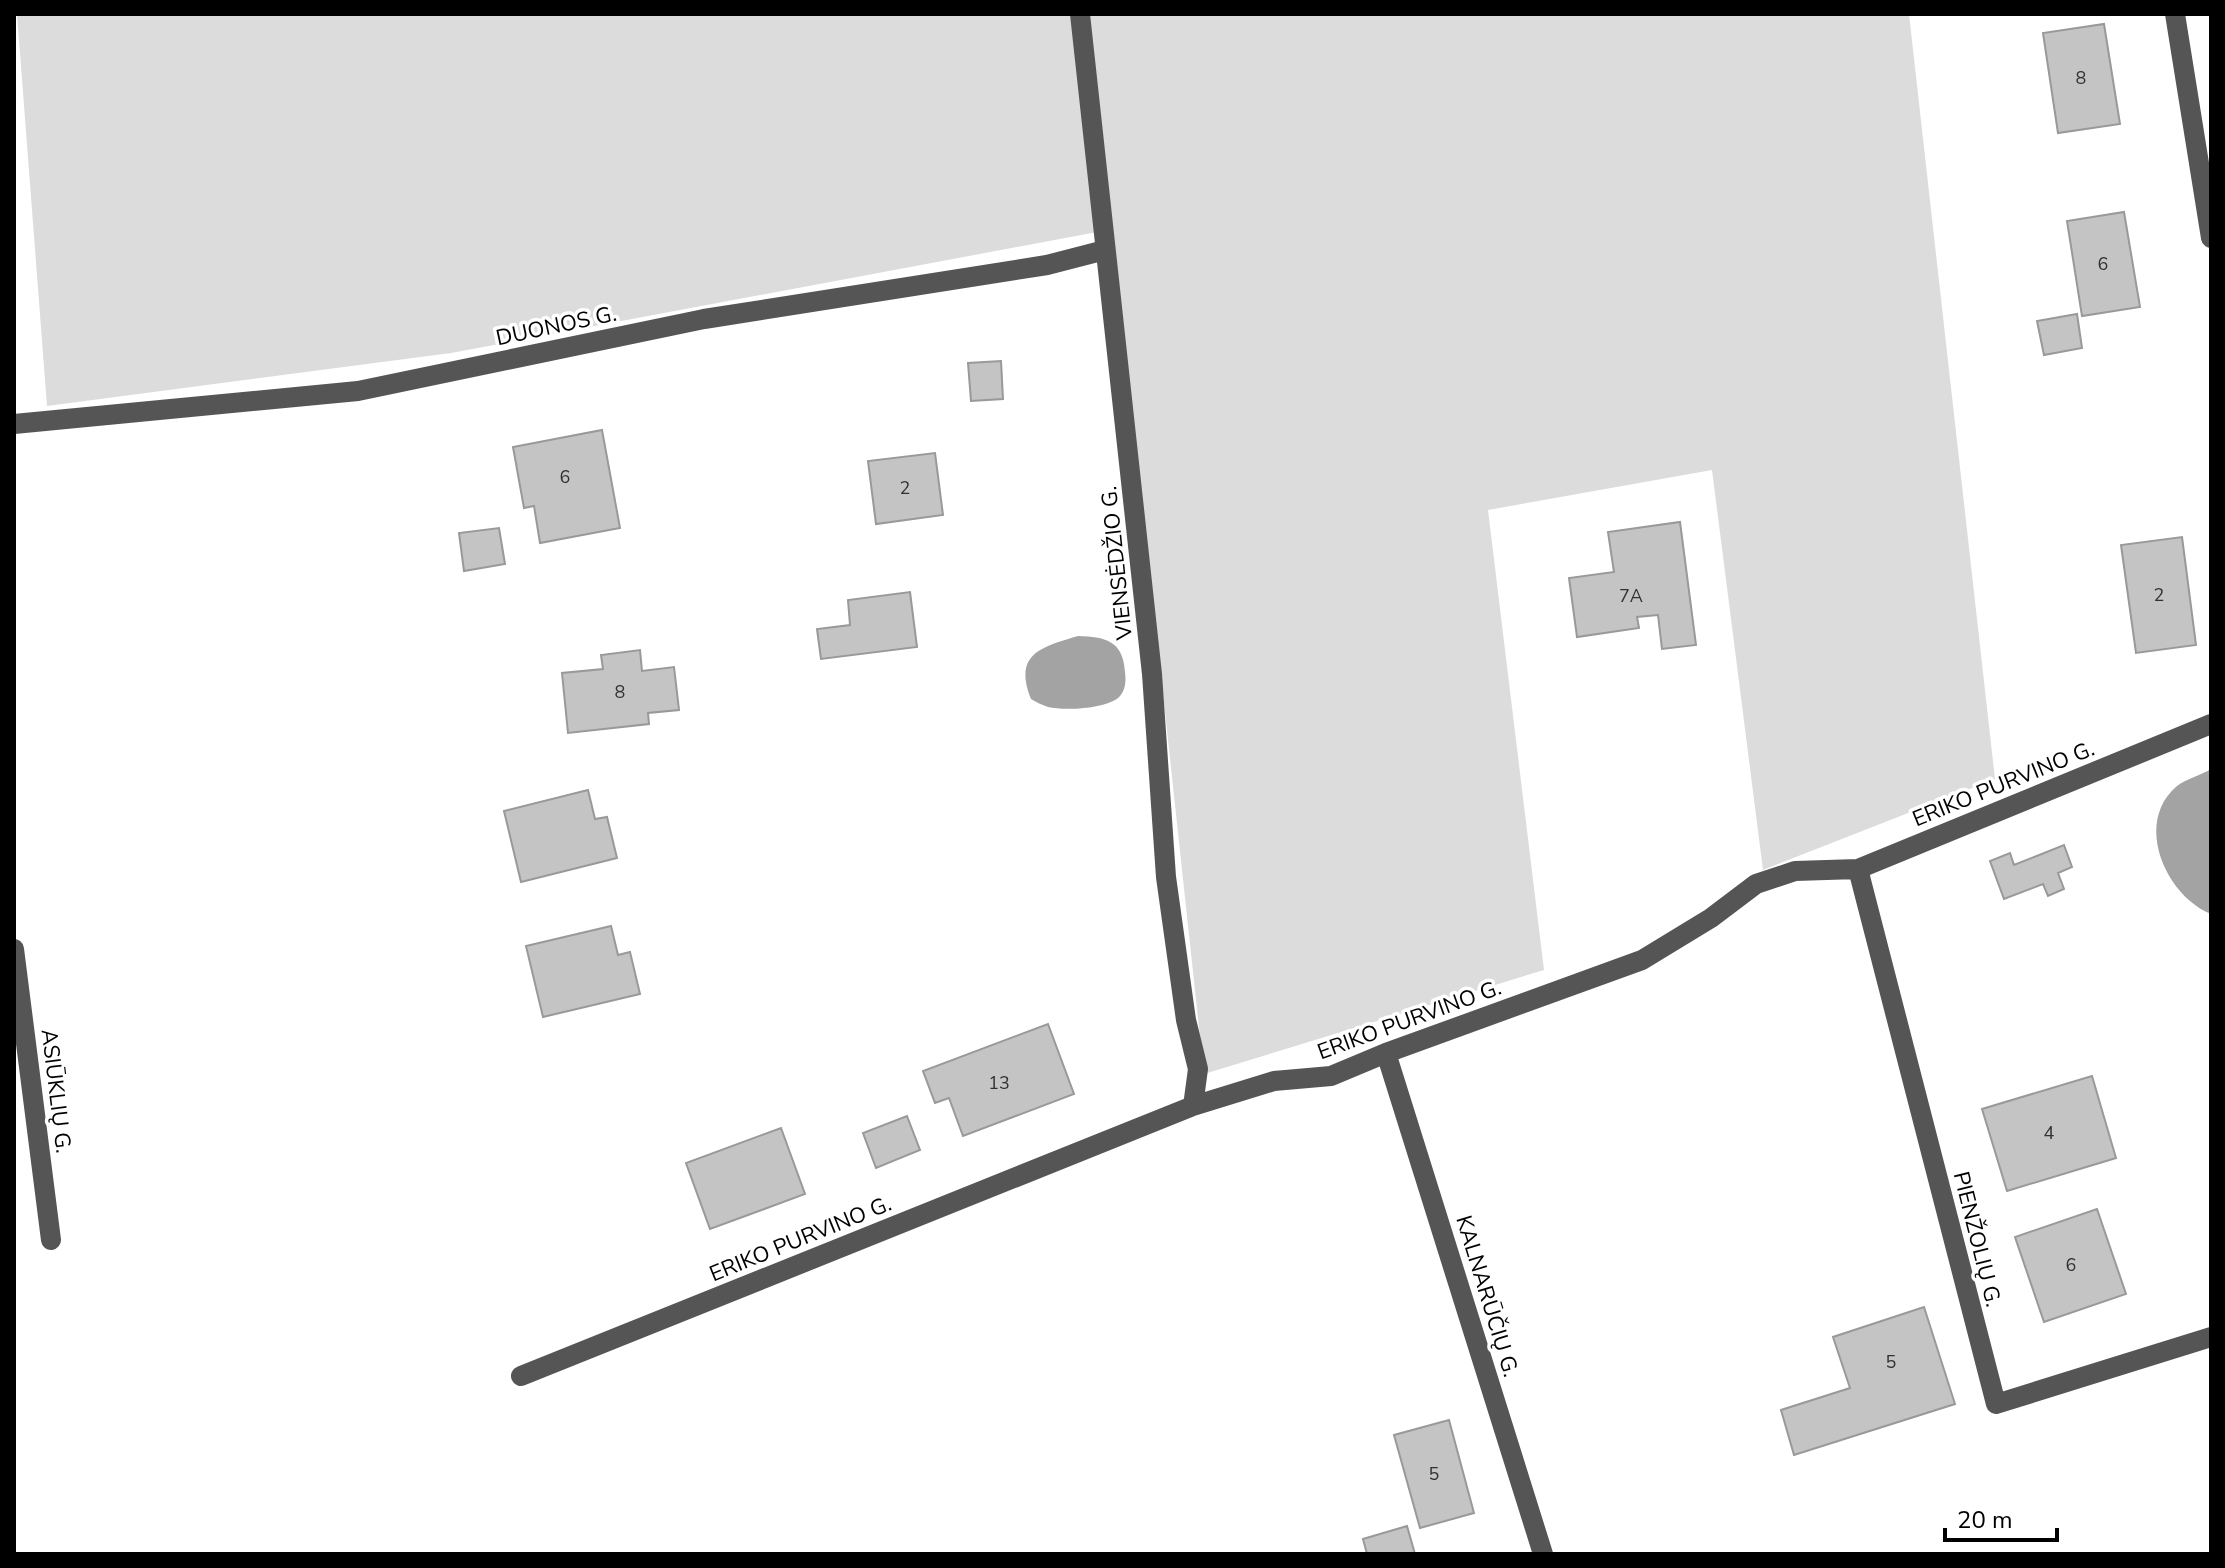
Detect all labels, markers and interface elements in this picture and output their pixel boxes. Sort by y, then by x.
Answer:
house number: 8 [2076,66,2086,90]
house number: 6 [2098,252,2108,276]
street label: DUONOS G. [493,299,619,353]
house number: 6 [560,465,570,489]
house number: 2 [900,476,910,500]
street label: VIENSĖDŽIO G. [1094,485,1140,642]
house number: 2 [2154,583,2164,607]
house number: 7A [1619,584,1643,608]
house number: 8 [615,680,625,704]
street label: ERIKO PURVINO G. [1908,734,2099,834]
street label: ERIKO PURVINO G. [1313,973,1506,1067]
street label: ASIŪKLIŲ G. [33,1027,79,1155]
house number: 13 [988,1071,1010,1095]
house number: 4 [2044,1121,2055,1145]
street label: PIENŽOLIŲ G. [1946,1168,2008,1310]
street label: ERIKO PURVINO G. [705,1189,896,1289]
street label: KALNARŪČIŲ G. [1448,1212,1526,1381]
house number: 6 [2066,1253,2076,1277]
house number: 5 [1886,1350,1896,1374]
house number: 5 [1429,1462,1439,1486]
scale bar [1945,1492,2057,1542]
text: 20 m [1957,1504,2013,1536]

